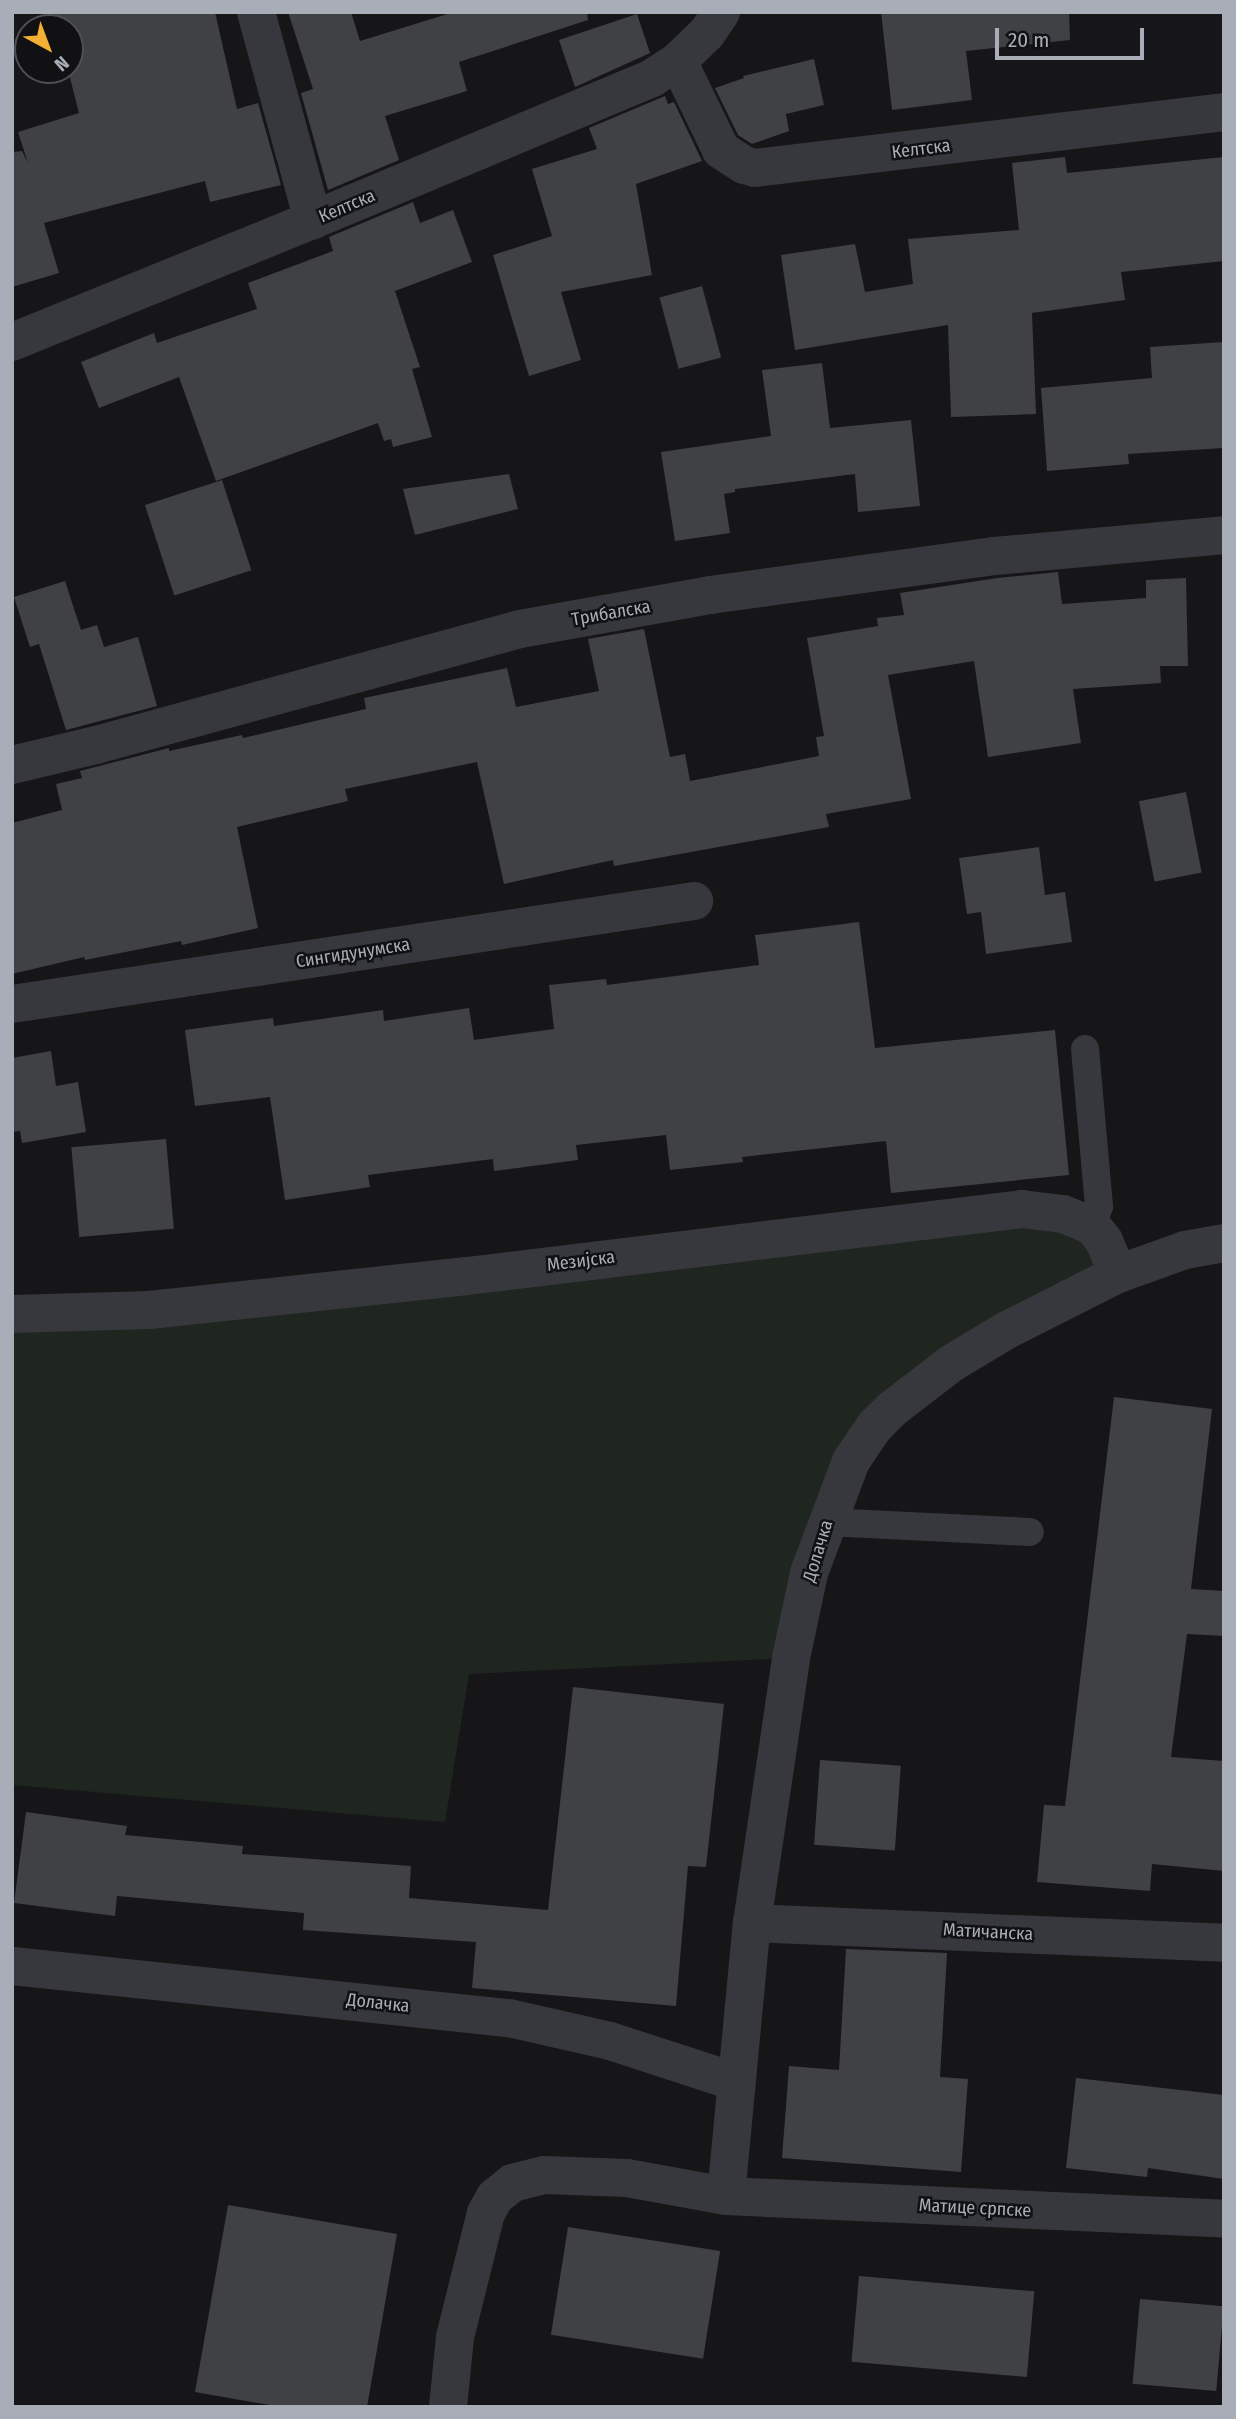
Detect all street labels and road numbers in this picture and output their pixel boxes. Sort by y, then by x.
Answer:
street label: Келтска [890,135,952,163]
street label: Келтска [316,185,378,227]
street label: Трибалска [570,595,652,631]
street label: Сингидунумска [294,933,412,973]
street label: Мезијска [546,1246,616,1276]
street label: Долачка [798,1518,838,1584]
street label: Матичанска [942,1919,1034,1945]
street label: Долачка [345,1989,411,2017]
street label: Матице српске [918,2194,1032,2222]

